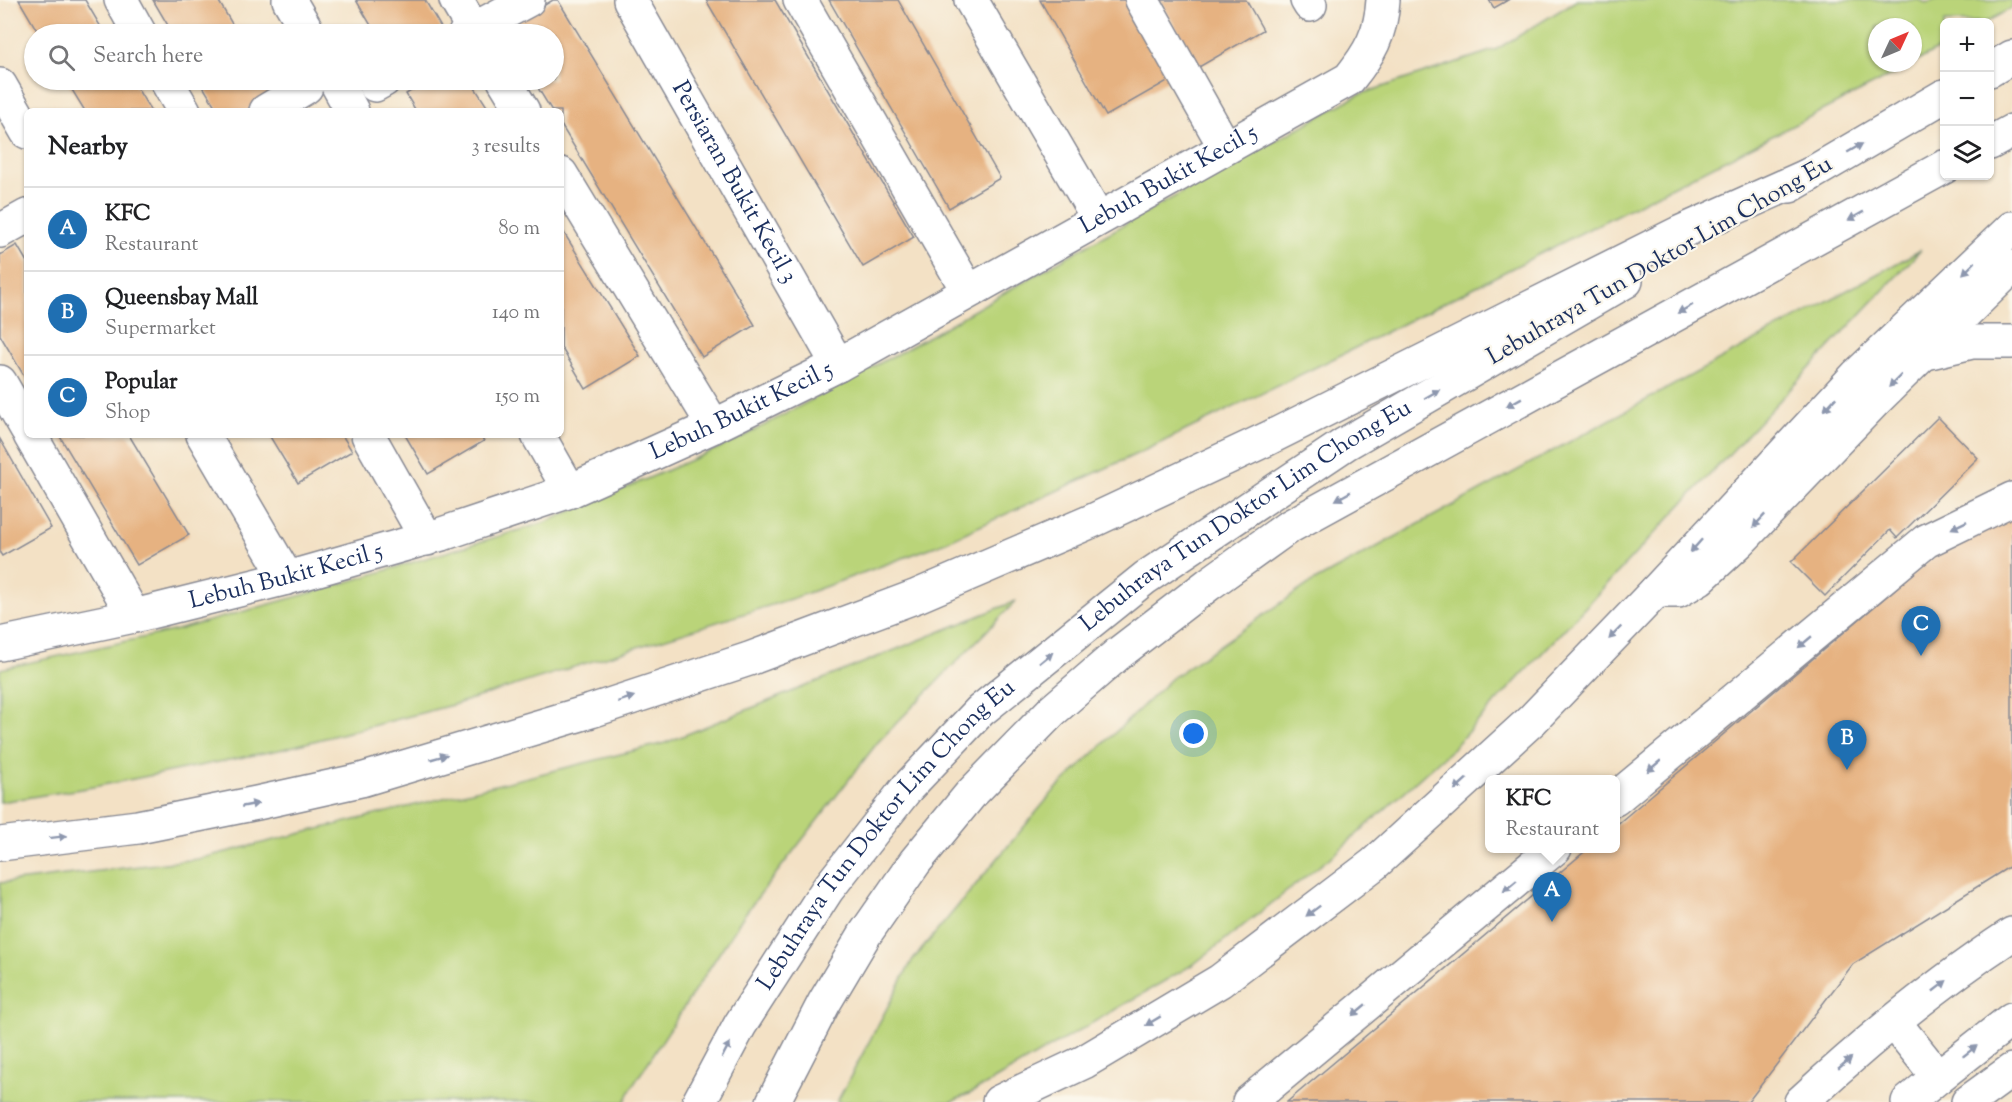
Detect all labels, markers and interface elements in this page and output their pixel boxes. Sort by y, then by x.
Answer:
north arrow [1868,18,1922,72]
map controls [1940,18,1994,180]
button: + [1940,18,1994,72]
search box [24,24,564,90]
icon: search [45,41,78,74]
text: Search here [93,41,203,73]
button: − [1940,72,1994,126]
street label: Persiaran Bukit Kecil 3 [663,75,805,290]
street label: Lebuh Bukit Kecil 5 [1074,116,1264,243]
button: layers [1940,126,1994,180]
text: Nearby [48,129,128,166]
text: 3 results [471,133,540,162]
one-way arrow [1847,143,1863,154]
street label: Lebuhraya Tun Doktor Lim Chong Eu [1481,148,1839,374]
text: KFC [105,199,151,231]
one-way arrow [1848,211,1865,221]
text: A [59,215,76,244]
text: 80 m [499,215,540,244]
text: Restaurant [105,231,198,260]
one-way arrow [1962,260,1976,274]
text: Queensbay Mall [105,283,258,315]
text: B [61,299,74,328]
text: 140 m [492,299,540,328]
one-way arrow [1676,304,1693,314]
text: Supermarket [105,315,216,344]
street label: Lebuh Bukit Kecil 5 [645,353,839,470]
text: Popular [105,367,177,399]
one-way arrow [1888,374,1903,388]
text: C [59,383,76,412]
text: 150 m [495,383,540,412]
one-way arrow [1424,389,1441,399]
street label: Lebuhraya Tun Doktor Lim Chong Eu [1073,392,1418,641]
one-way arrow [1824,396,1837,411]
one-way arrow [1505,397,1522,407]
text: Shop [105,399,150,428]
one-way arrow [1334,491,1351,501]
one-way arrow [1752,513,1766,528]
one-way arrow [1951,520,1968,529]
street label: Lebuh Bukit Kecil 5 [186,535,387,619]
one-way arrow [1690,538,1703,553]
pin: C [1902,606,1940,656]
one-way arrow [1609,626,1623,640]
one-way arrow [1797,635,1812,647]
one-way arrow [1038,651,1054,664]
street label: Lebuhraya Tun Doktor Lim Chong Eu [749,672,1023,998]
one-way arrow [617,694,635,704]
your location [1179,719,1208,748]
pin: B [1828,720,1866,770]
one-way arrow [430,752,448,761]
one-way arrow [1647,759,1662,772]
popup [1485,775,1620,853]
one-way arrow [1455,777,1469,791]
text: KFC [1506,784,1552,816]
one-way arrow [241,800,260,809]
text: Restaurant [1506,816,1599,845]
one-way arrow [49,832,68,842]
pin: A [1532,872,1572,922]
one-way arrow [1503,879,1518,892]
one-way arrow [1306,905,1321,917]
one-way arrow [1932,980,1947,992]
one-way arrow [1352,1004,1367,1016]
one-way arrow [1145,1016,1161,1027]
one-way arrow [721,1042,731,1059]
one-way arrow [1962,1046,1977,1058]
one-way arrow [1837,1056,1853,1069]

